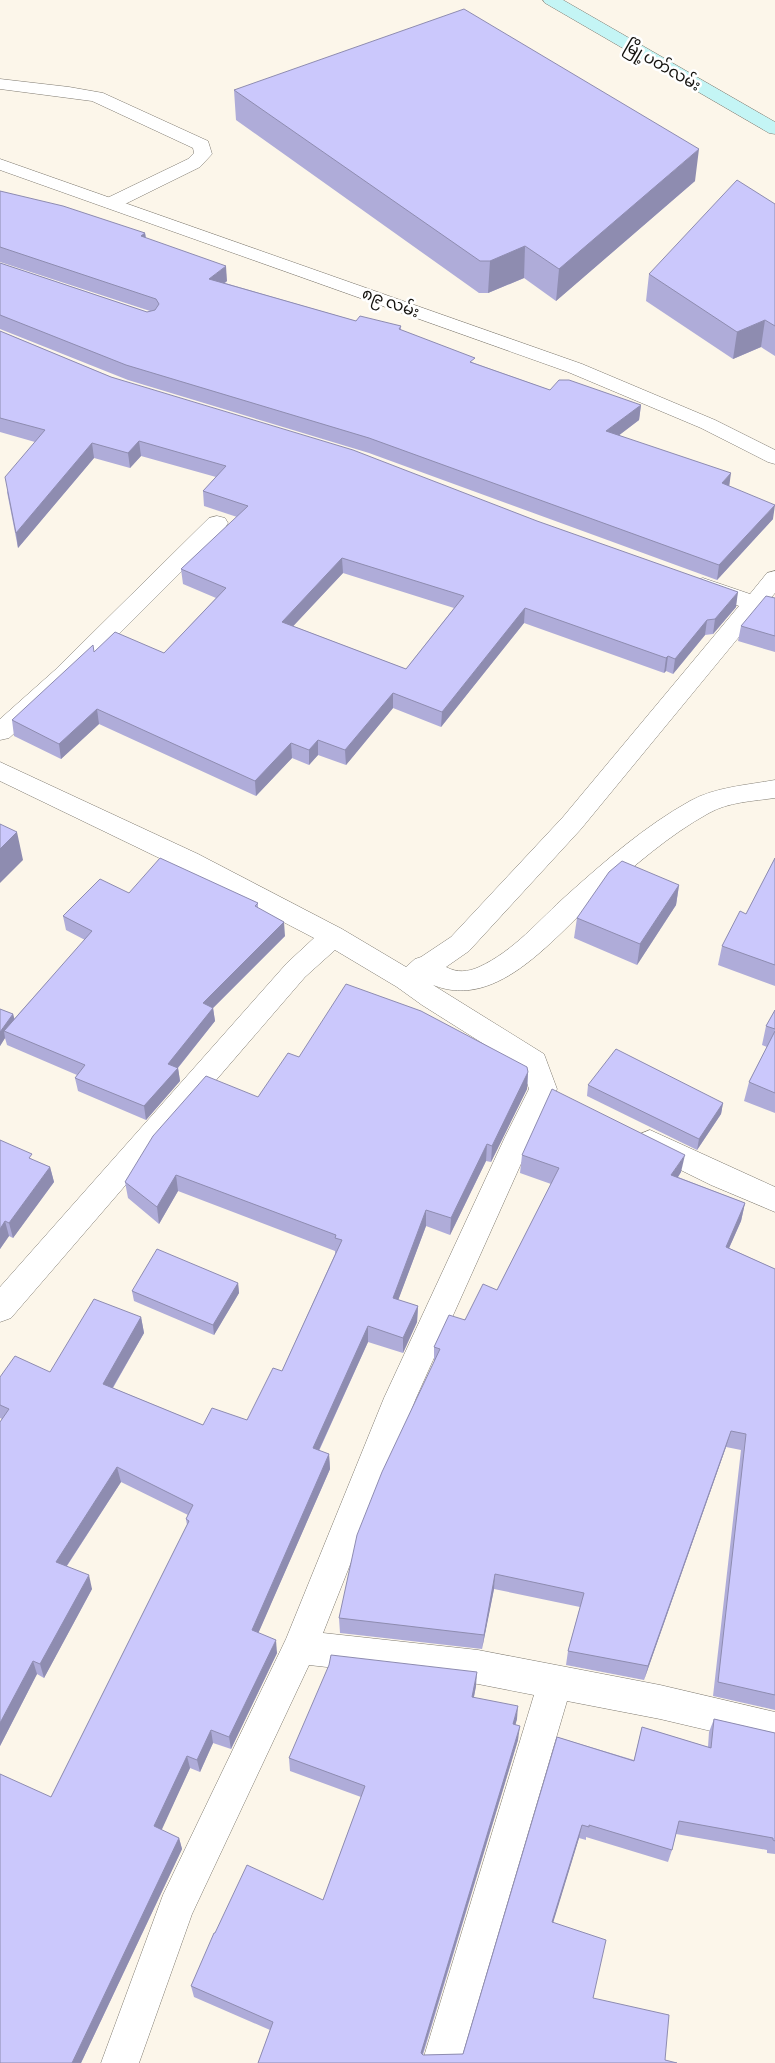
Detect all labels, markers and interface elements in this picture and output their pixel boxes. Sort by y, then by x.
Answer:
street label: မြို့ပတ်လမ်း [619,34,705,98]
street label: ၈၉ လမ်း [358,281,423,325]

